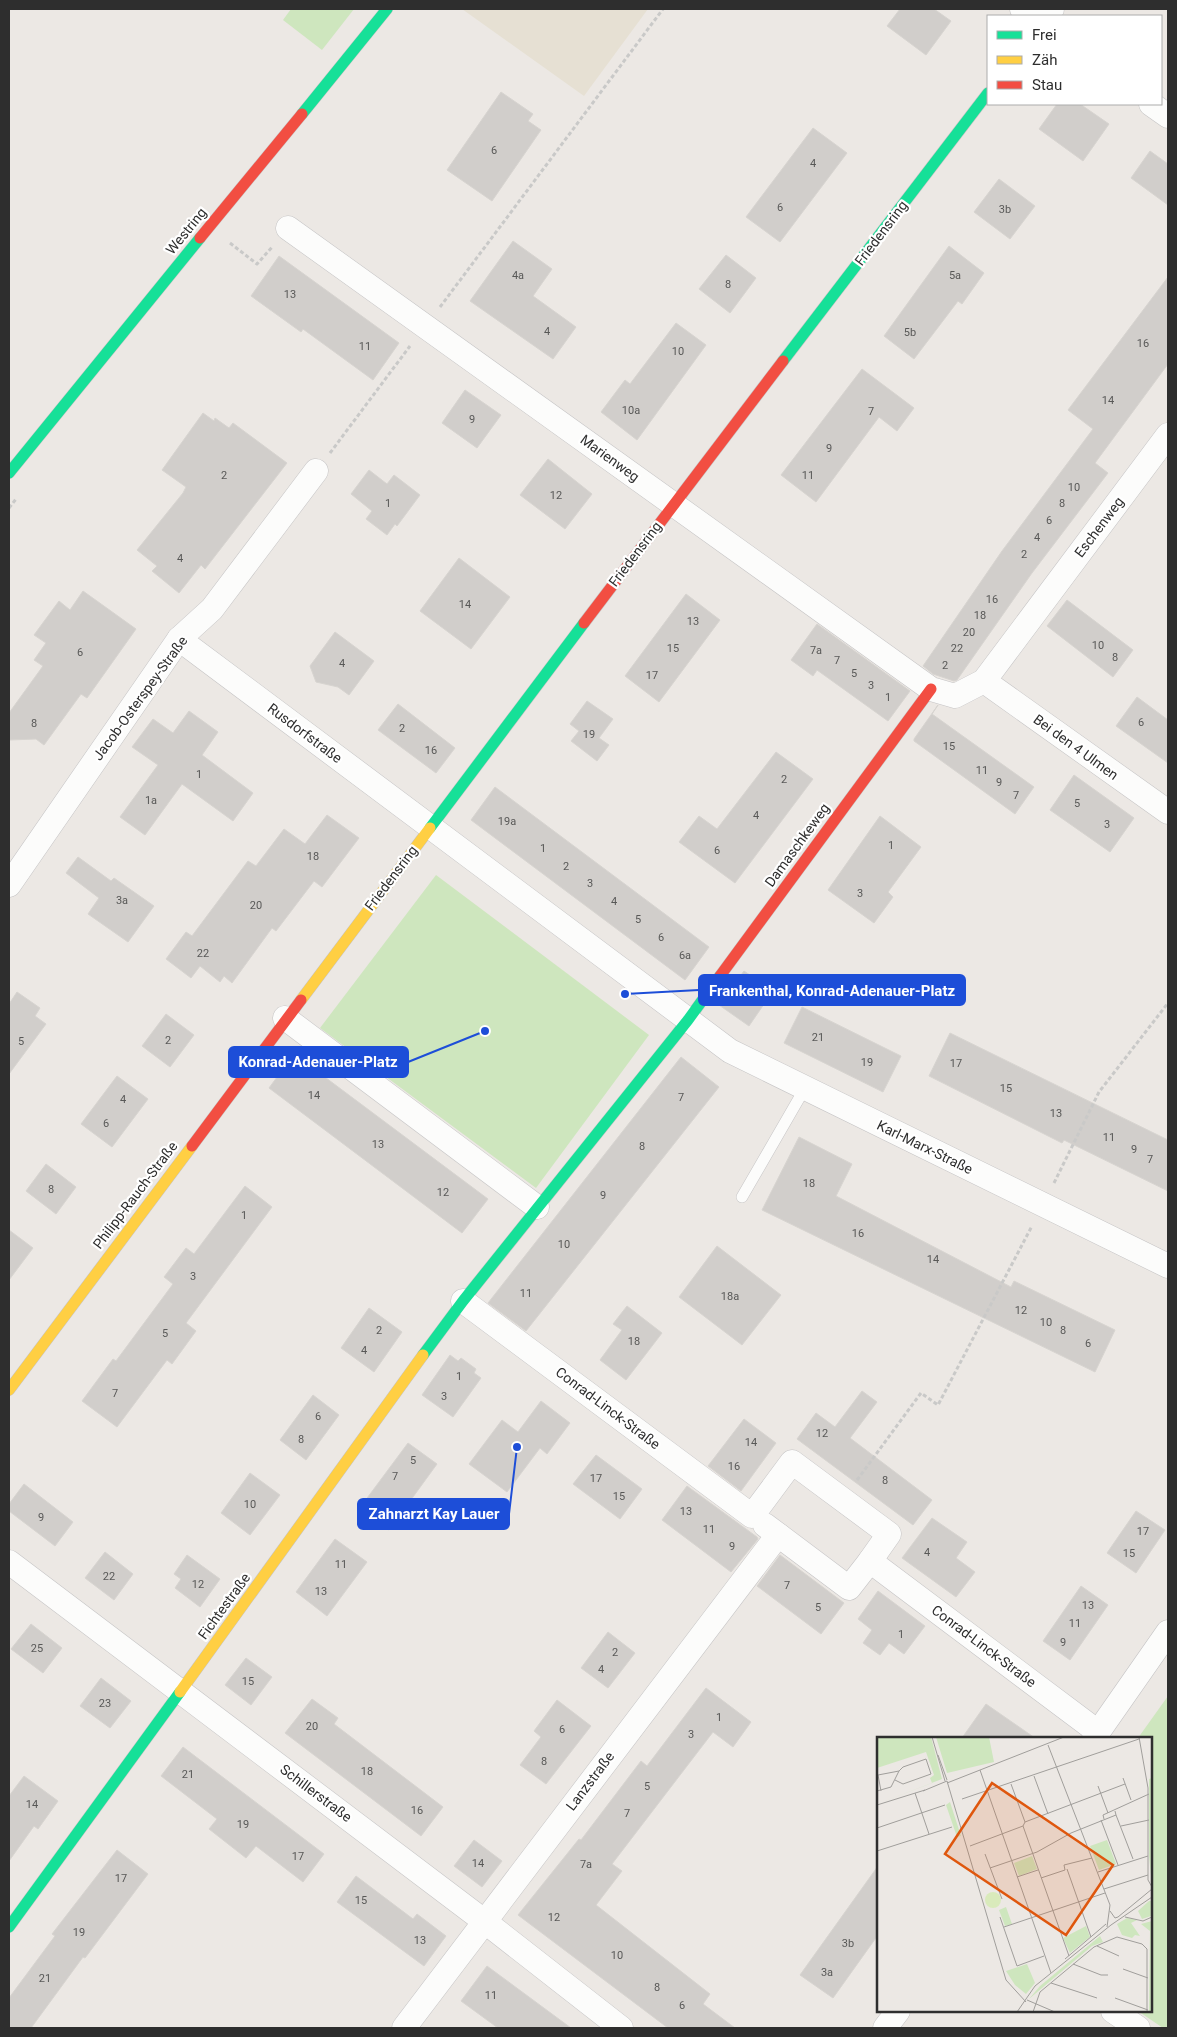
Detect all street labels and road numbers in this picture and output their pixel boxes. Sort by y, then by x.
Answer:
street label: Friedensring [851,197,911,269]
street label: Westring [162,205,210,257]
street label: Marienweg [577,431,643,485]
street label: Eschenweg [1071,494,1127,560]
street label: Friedensring [605,518,665,590]
street label: Jacob-Osterspey-Straße [90,633,190,763]
street label: Rusdorfstraße [265,700,345,766]
street label: Bei den 4 Ulmen [1031,711,1121,783]
street label: Damaschkeweg [761,800,833,890]
street label: Friedensring [361,842,421,914]
street label: Karl-Marx-Straße [875,1117,975,1177]
street label: Philipp-Rauch-Straße [90,1138,180,1252]
street label: Conrad-Linck-Straße [553,1364,663,1452]
street label: Fichtestraße [195,1570,253,1642]
street label: Conrad-Linck-Straße [929,1602,1039,1690]
street label: Lanzstraße [563,1748,617,1814]
street label: Schillerstraße [277,1761,355,1825]

